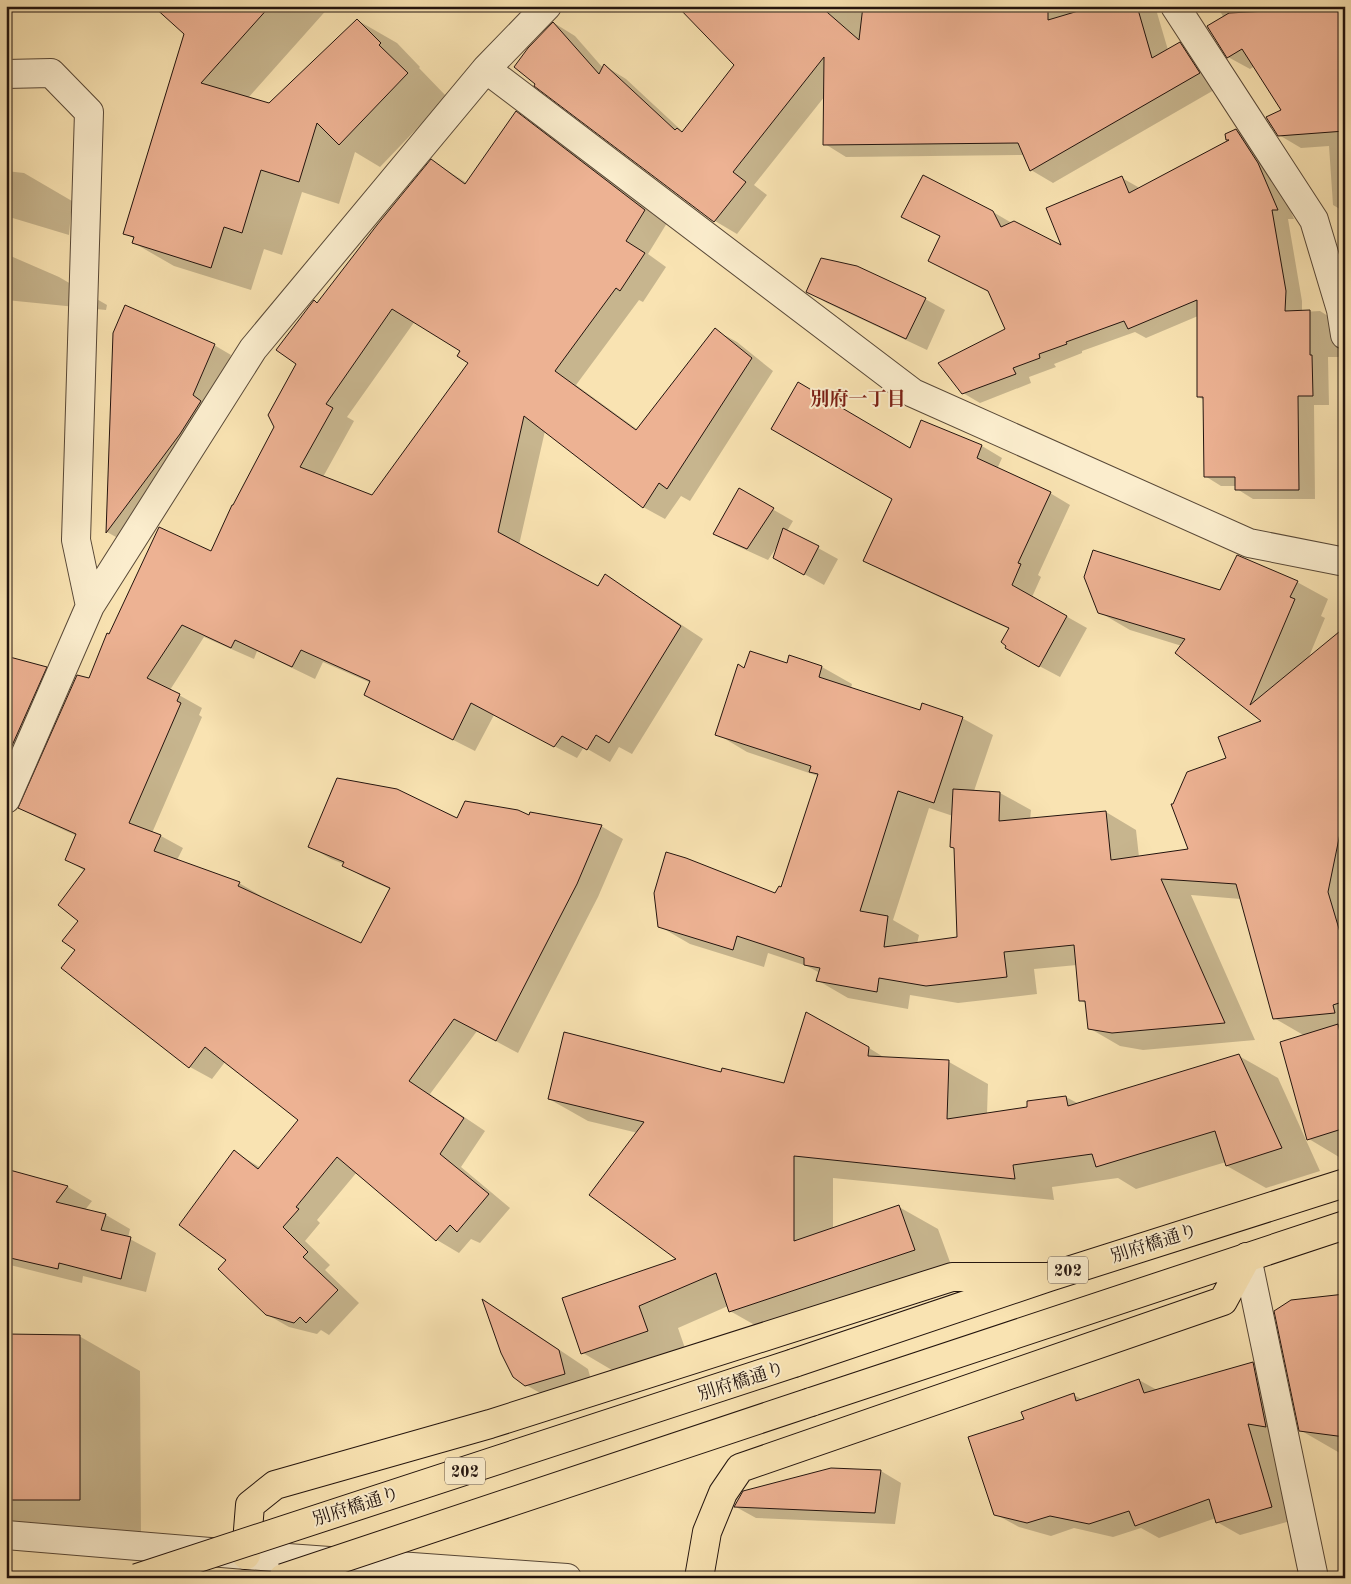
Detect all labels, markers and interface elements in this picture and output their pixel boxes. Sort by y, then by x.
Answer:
district label: 別府一丁目 [810,388,906,410]
street label: 別府橋通り [1108,1220,1200,1266]
road number: 202 [1048,1256,1088,1284]
street label: 別府橋通り [695,1358,787,1404]
road number: 202 [445,1458,485,1484]
street label: 別府橋通り [310,1483,402,1529]

